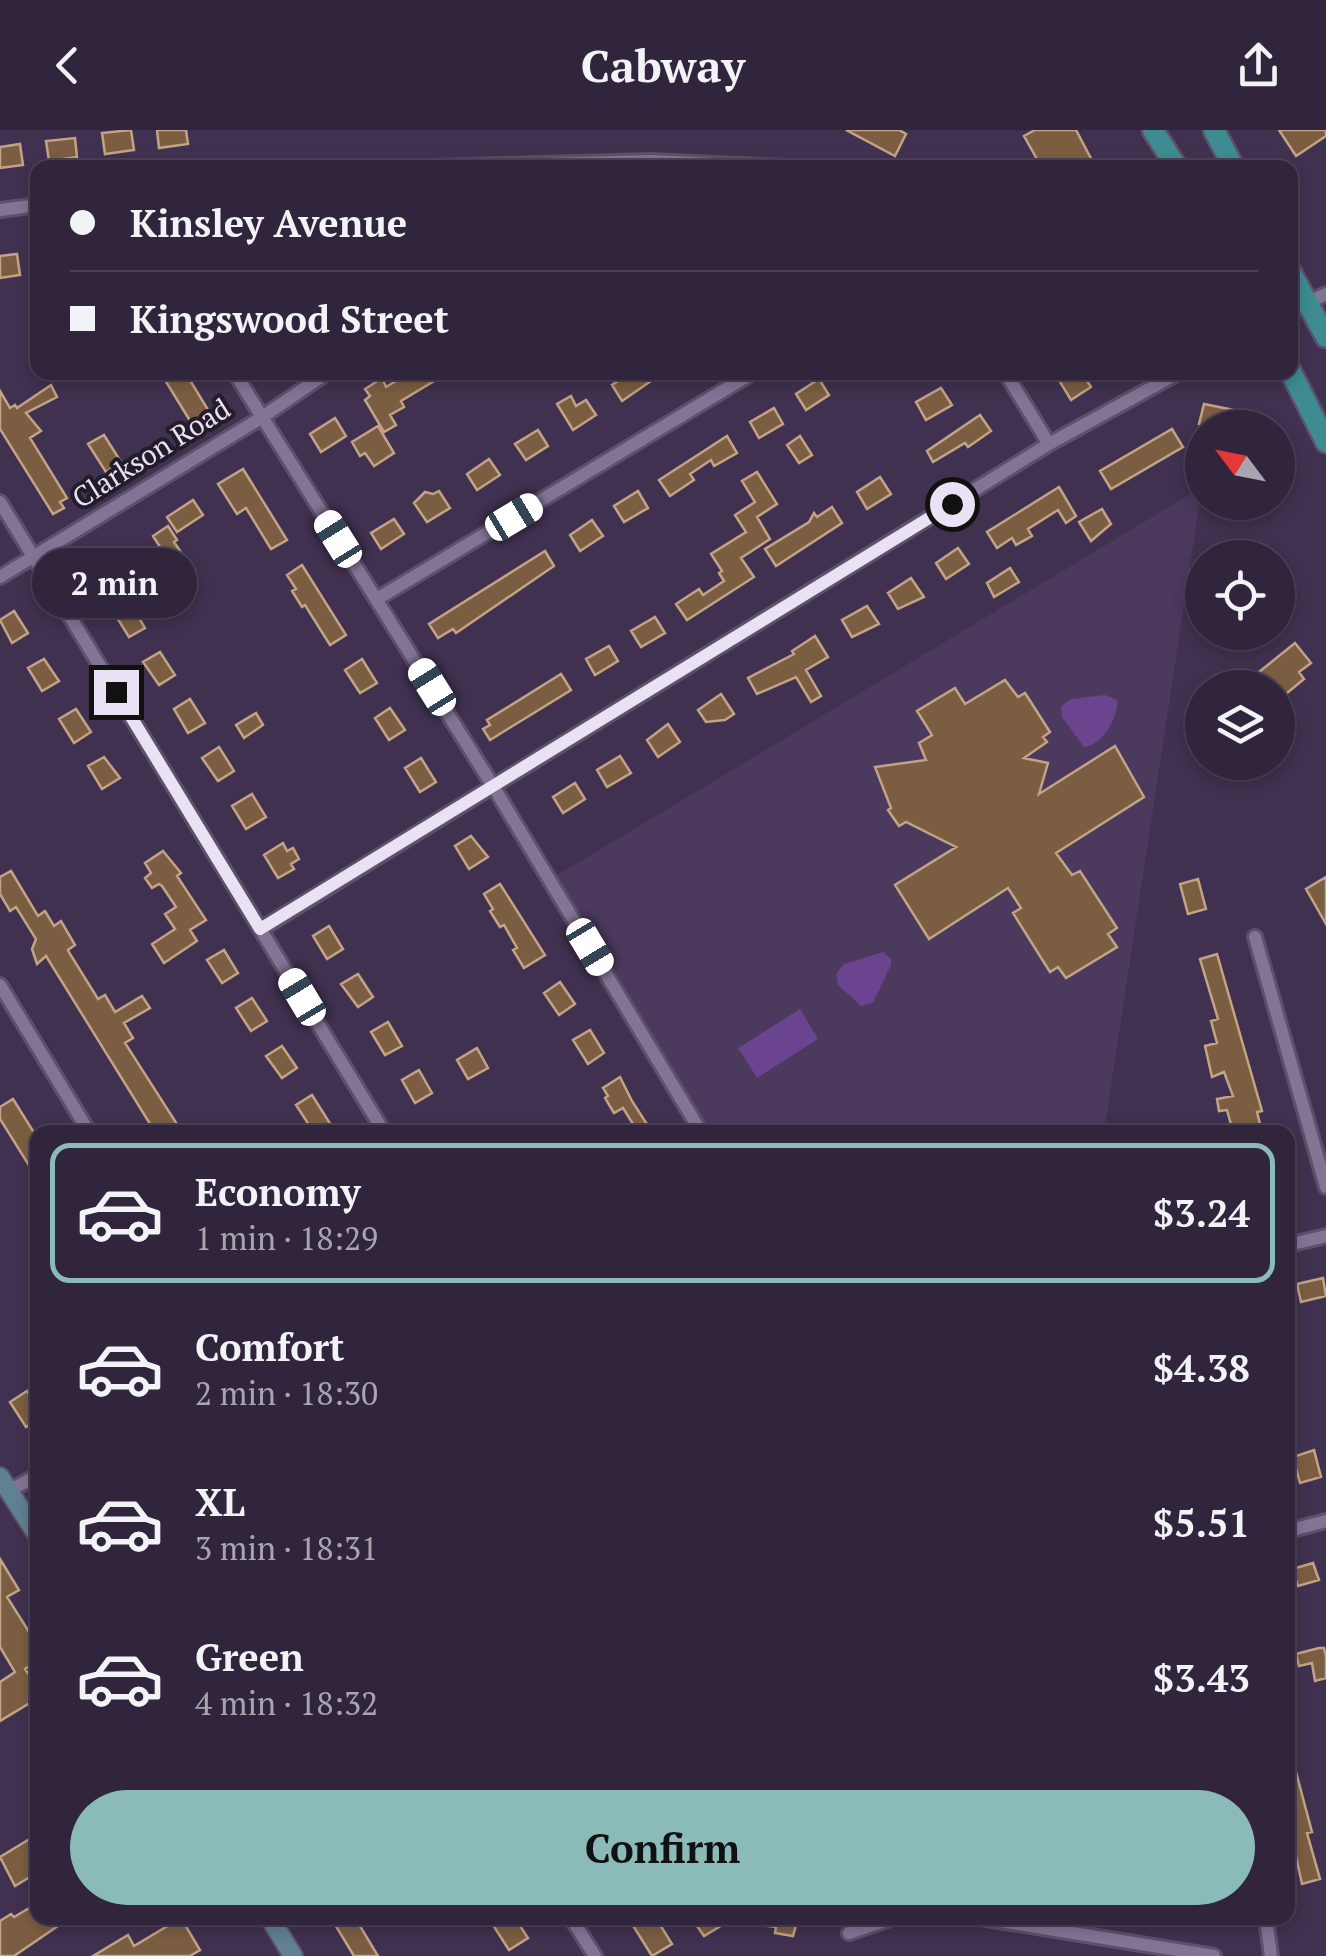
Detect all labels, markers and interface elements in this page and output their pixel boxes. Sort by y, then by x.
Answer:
text: Cabway [581,35,745,95]
icon: back [40,38,95,93]
icon: share [1231,38,1286,93]
text: Kinsley Avenue [130,198,407,248]
text: Kingswood Street [130,294,449,344]
street label: Clarkson Road [65,389,237,516]
north arrow [1185,410,1295,520]
map controls [1185,410,1295,780]
route start [930,482,975,527]
car [481,489,547,545]
car [309,506,367,572]
button: locate [1185,540,1295,650]
callout: 2 min [34,547,198,617]
text: 2 min [71,562,158,604]
car [403,654,461,720]
route end [94,670,139,715]
button: layers [1185,670,1295,780]
car [562,914,618,980]
car [274,964,330,1030]
text: Economy [195,1167,361,1217]
icon: car [75,1168,165,1258]
text: $3.24 [1153,1188,1250,1238]
text: 1 min · 18:29 [195,1217,378,1259]
text: Comfort [195,1322,344,1372]
icon: car [75,1323,165,1413]
text: $4.38 [1153,1343,1250,1393]
text: 2 min · 18:30 [195,1372,378,1414]
text: XL [195,1477,245,1527]
icon: car [75,1478,165,1568]
text: $5.51 [1153,1498,1250,1548]
text: 3 min · 18:31 [195,1527,378,1569]
text: Green [195,1632,304,1682]
icon: car [75,1633,165,1723]
text: $3.43 [1153,1653,1250,1703]
text: 4 min · 18:32 [195,1682,378,1724]
button: Confirm [70,1790,1255,1905]

